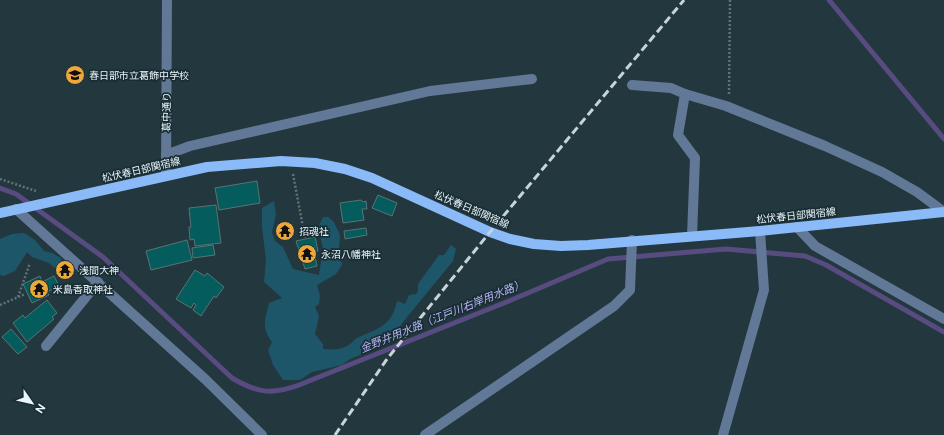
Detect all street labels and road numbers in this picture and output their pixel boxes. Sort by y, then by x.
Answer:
street label: 葛中通り [160,92,172,132]
street label: 松伏春日部関宿線 [101,154,181,184]
street label: 松伏春日部関宿線 [433,188,511,230]
street label: 松伏春日部関宿線 [756,205,836,225]

